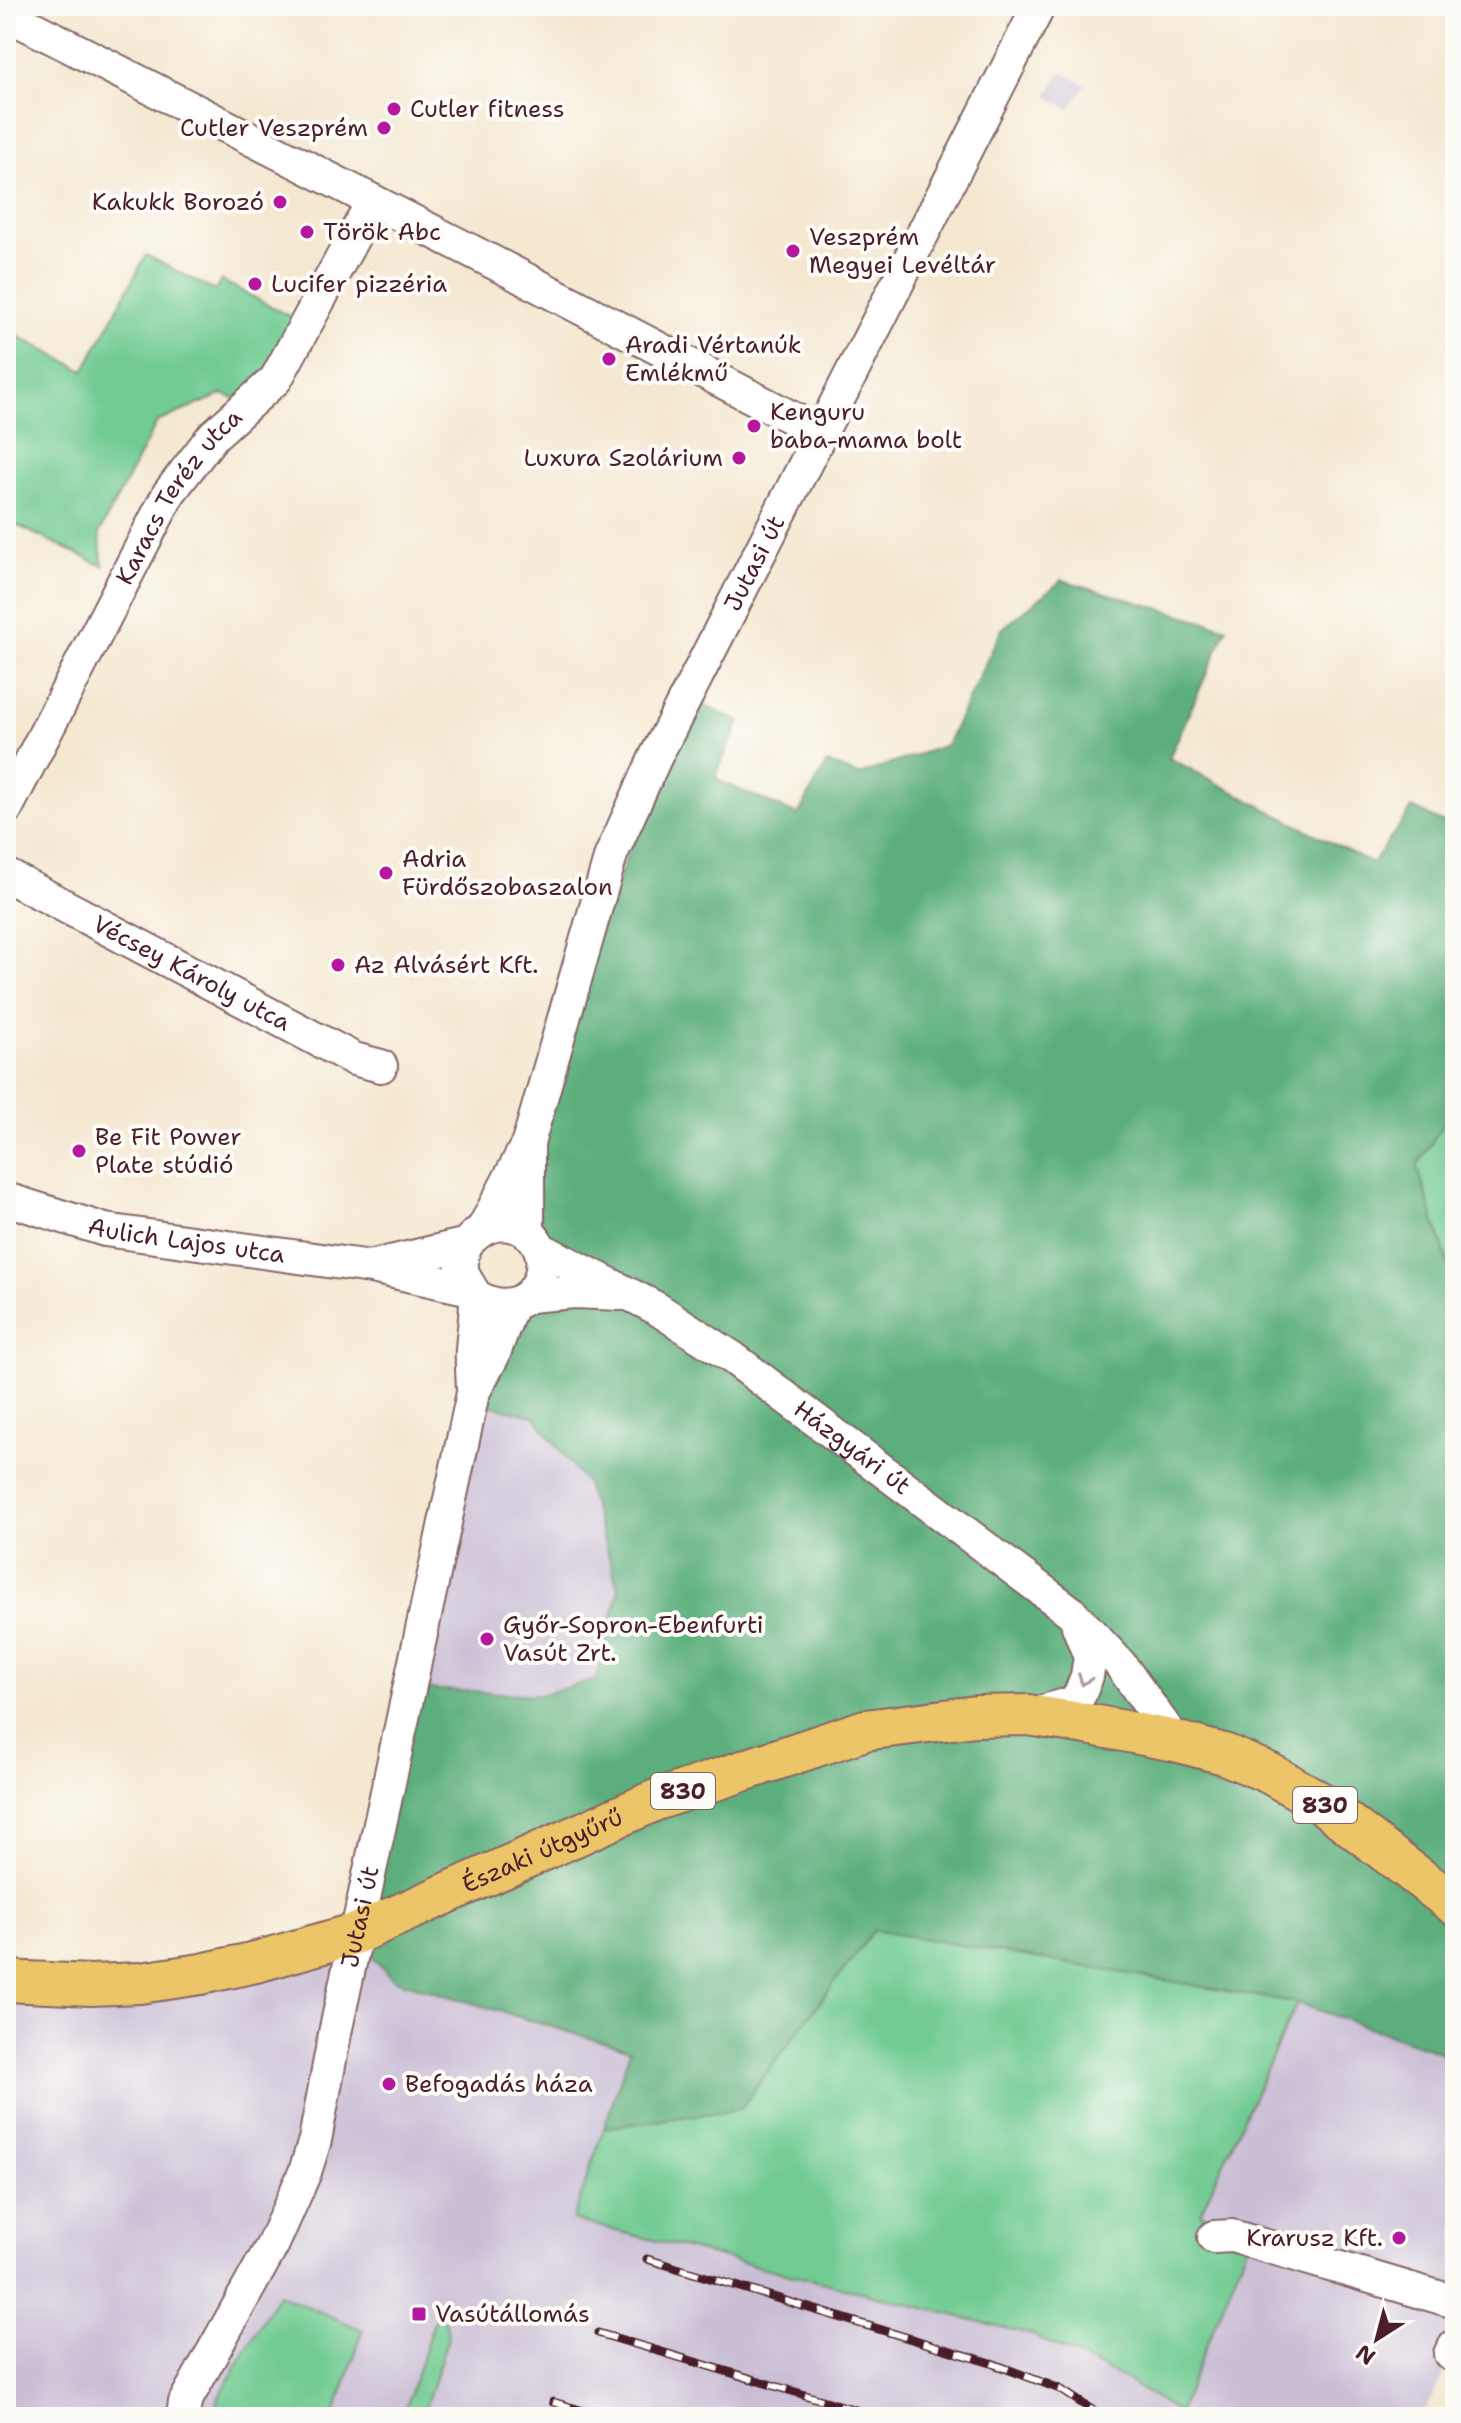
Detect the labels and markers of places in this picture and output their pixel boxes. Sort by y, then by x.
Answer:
place label: Cutler fitness [410,93,565,125]
marker: Cutler fitness [385,100,403,118]
place label: Cutler Veszprém [180,112,368,144]
marker: Cutler Veszprém [375,119,393,137]
place label: Kakukk Borozó [92,186,264,218]
marker: Kakukk Borozó [271,193,289,211]
place label: Török Abc [323,216,441,248]
place label: Veszprém Megyei Levéltár [809,221,996,281]
marker: Török Abc [298,223,316,241]
marker: Veszprém Megyei Levéltár [784,242,802,260]
place label: Lucifer pizzéria [271,268,447,300]
marker: Lucifer pizzéria [246,275,264,293]
place label: Aradi Vértanúk Emlékmű [625,329,802,389]
marker: Aradi Vértanúk Emlékmű [600,350,618,368]
place label: Kenguru baba-mama bolt [770,396,962,456]
marker: Kenguru baba-mama bolt [745,417,763,435]
place label: Luxura Szolárium [523,442,723,474]
marker: Luxura Szolárium [730,449,748,467]
place label: Adria Fürdőszobaszalon [402,843,613,903]
marker: Adria Fürdőszobaszalon [377,864,395,882]
place label: Az Alvásért Kft. [354,949,538,981]
marker: Az Alvásért Kft. [329,956,347,974]
place label: Be Fit Power Plate stúdió [95,1121,242,1181]
marker: Be Fit Power Plate stúdió [70,1142,88,1160]
place label: Győr-Sopron-Ebenfurti Vasút Zrt. [503,1609,764,1669]
marker: Győr-Sopron-Ebenfurti Vasút Zrt. [478,1630,496,1648]
place label: Befogadás háza [405,2068,593,2100]
marker: Befogadás háza [380,2075,398,2093]
place label: Krarusz Kft. [1246,2222,1383,2254]
marker: Krarusz Kft. [1390,2229,1408,2247]
place label: Vasútállomás [435,2298,590,2330]
marker: Vasútállomás [410,2305,428,2323]

